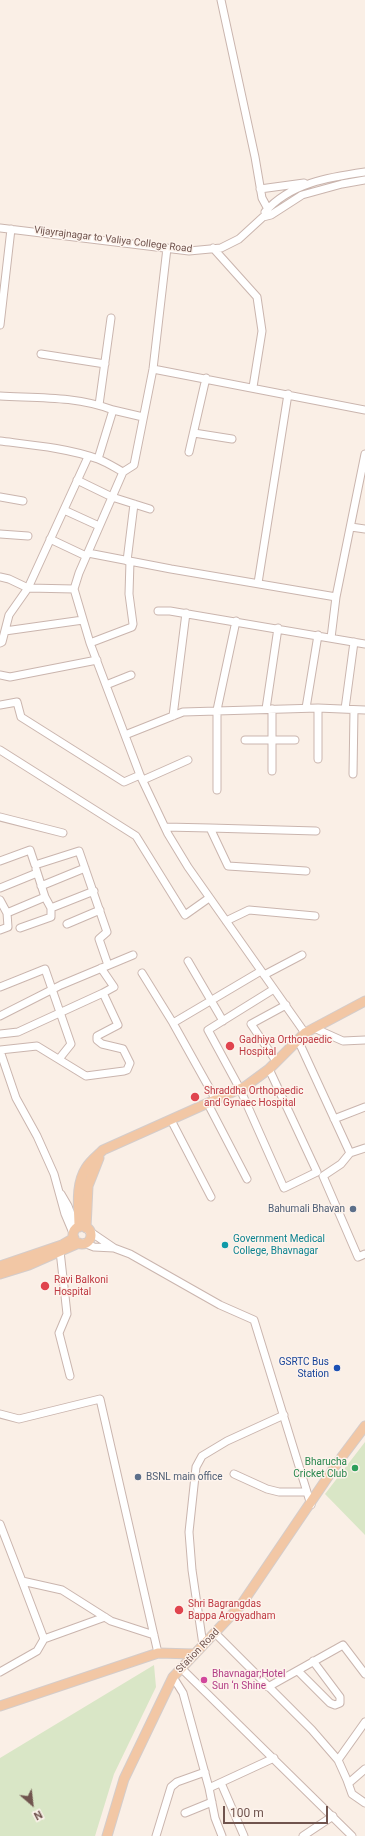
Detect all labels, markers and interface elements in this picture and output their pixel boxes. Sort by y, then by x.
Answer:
street label: Vijayrajnagar to Valiya College Road [33,224,193,256]
place label: Gadhiya Orthopaedic Hospital [239,1034,332,1058]
marker: Gadhiya Orthopaedic Hospital [224,1040,236,1052]
place label: Shraddha Orthopaedic and Gynaec Hospital [204,1085,303,1108]
marker: Shraddha Orthopaedic and Gynaec Hospital [189,1091,201,1103]
place label: Bahumali Bhavan [268,1203,345,1215]
marker: Bahumali Bhavan [348,1204,358,1214]
place label: Government Medical College, Bhavnagar [233,1233,325,1256]
marker: Government Medical College, Bhavnagar [220,1240,230,1250]
place label: Ravi Balkoni Hospital [54,1274,108,1298]
marker: Ravi Balkoni Hospital [39,1280,51,1292]
place label: GSRTC Bus Station [279,1356,329,1380]
marker: GSRTC Bus Station [332,1363,342,1373]
place label: Bharucha Cricket Club [293,1456,347,1480]
marker: Bharucha Cricket Club [350,1463,360,1473]
place label: BSNL main office [146,1471,223,1483]
marker: BSNL main office [133,1472,143,1482]
place label: Shri Bagrangdas Bappa Arogyadham [188,1598,275,1622]
marker: Shri Bagrangdas Bappa Arogyadham [173,1604,185,1616]
street label: Station Road [174,1626,222,1676]
place label: Bhavnagar;Hotel Sun ‘n Shine [212,1668,285,1692]
marker: Bhavnagar;Hotel Sun ‘n Shine [199,1675,209,1685]
north arrow [12,1784,52,1824]
scale bar [225,1798,330,1824]
text: 100 m [230,1806,264,1820]
text: N [31,1807,44,1823]

